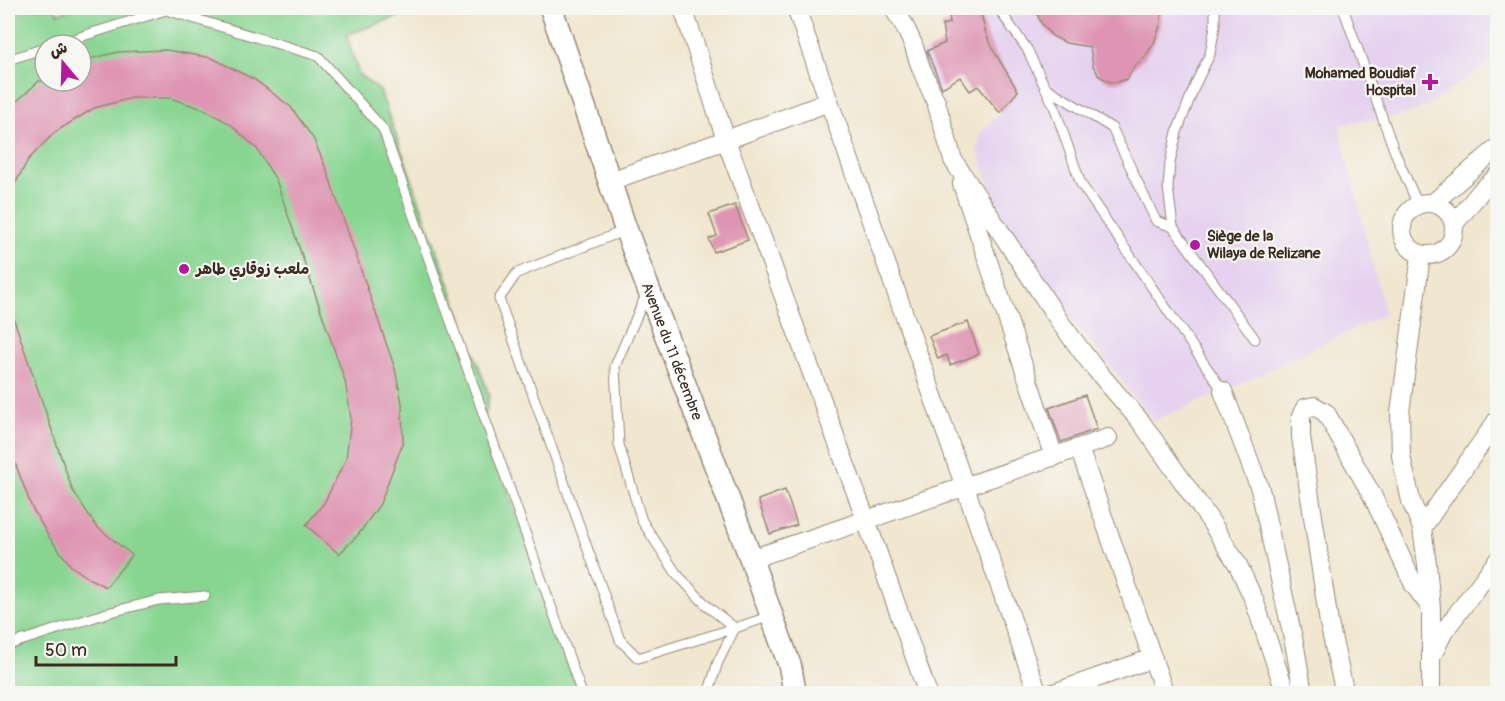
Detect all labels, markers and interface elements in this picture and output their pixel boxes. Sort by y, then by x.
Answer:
north arrow [33,33,93,93]
text: ش [47,37,70,62]
place label: Mohamed Boudiaf Hospital [1305,64,1417,100]
marker: Mohamed Boudiaf Hospital [1421,73,1439,91]
place label: Siège de la Wilaya de Relizane [1207,227,1321,263]
marker: Siège de la Wilaya de Relizane [1188,238,1202,252]
place label: ملعب زوقاري طاهر [194,260,309,281]
marker: ملعب زوقاري طاهر [177,262,191,276]
street label: Avenue du 11 décembre [637,280,707,423]
scale bar [36,629,176,667]
text: 50 m [45,639,87,662]

